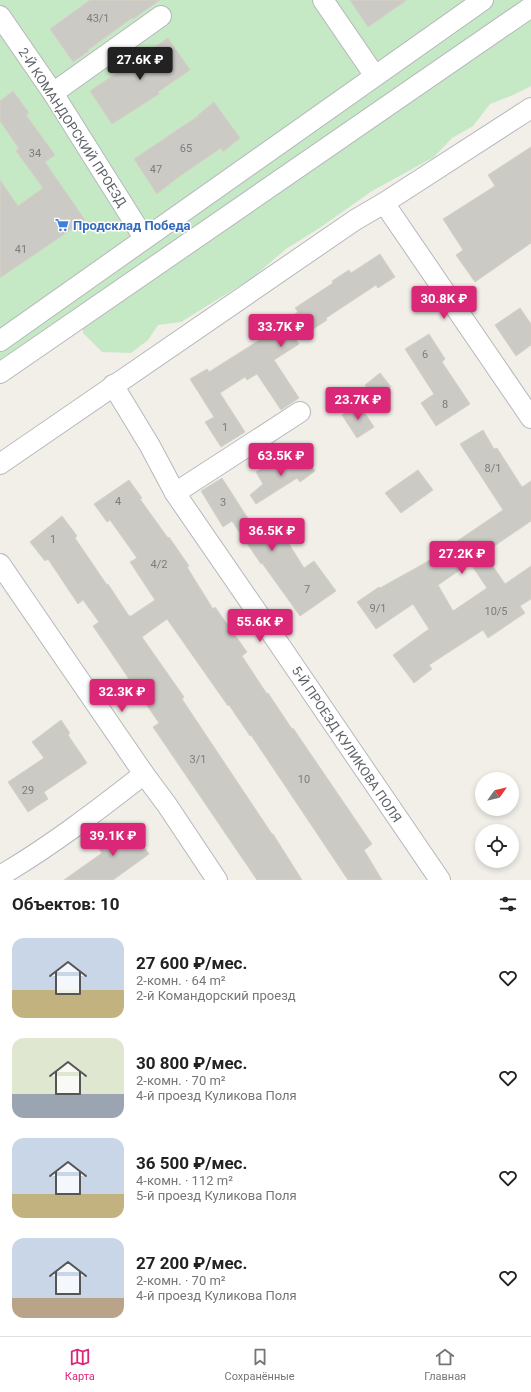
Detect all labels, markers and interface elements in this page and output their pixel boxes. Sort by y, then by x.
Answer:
house number: 43/1 [86,12,110,25]
street label: 2-Й КОМАНДОРСКИЙ ПРОЕЗД [15,45,130,210]
pin: 27.6K ₽ [103,47,177,81]
text: 27.6K ₽ [117,52,163,67]
house number: 65 [180,142,192,155]
house number: 34 [29,147,41,160]
house number: 47 [150,163,162,176]
supermarket icon: Продсклад Победа [54,217,70,233]
place label: Продсклад Победа [73,218,191,233]
house number: 41 [15,243,27,256]
pin: 30.8K ₽ [407,286,481,320]
text: 30.8K ₽ [421,291,467,306]
pin: 33.7K ₽ [244,314,318,348]
text: 33.7K ₽ [258,319,304,334]
house number: 6 [422,348,428,361]
pin: 23.7K ₽ [321,387,395,421]
text: 23.7K ₽ [335,392,381,407]
house number: 8 [442,398,448,411]
house number: 1 [222,421,228,434]
pin: 63.5K ₽ [244,443,318,477]
text: 63.5K ₽ [258,448,304,463]
house number: 8/1 [485,462,501,475]
house number: 4 [115,495,121,508]
house number: 3 [220,496,226,509]
pin: 36.5K ₽ [235,518,309,552]
text: 36.5K ₽ [249,523,295,538]
house number: 1 [50,533,56,546]
pin: 27.2K ₽ [425,541,499,575]
text: 27.2K ₽ [439,546,485,561]
house number: 4/2 [151,558,167,571]
house number: 7 [304,583,310,596]
house number: 9/1 [370,602,386,615]
house number: 10/5 [484,605,508,618]
pin: 55.6K ₽ [223,609,297,643]
text: 55.6K ₽ [237,614,283,629]
street label: 5-Й ПРОЕЗД КУЛИКОВА ПОЛЯ [289,663,405,825]
pin: 32.3K ₽ [85,679,159,713]
text: 32.3K ₽ [99,684,145,699]
house number: 3/1 [190,753,206,766]
north arrow [475,772,519,816]
map controls [475,772,519,868]
house number: 10 [298,773,310,786]
house number: 29 [22,784,34,797]
pin: 39.1K ₽ [76,823,150,857]
button: locate [475,824,519,868]
text: 39.1K ₽ [90,828,136,843]
icon: filters [497,893,519,915]
text: Объектов: 10 [12,894,119,914]
text: 27 600 ₽/мес. [136,953,247,973]
icon: home [44,954,92,1002]
icon: heart [497,967,519,989]
text: 2-комн. · 64 m² [136,973,226,988]
text: 2-й Командорский проезд [136,988,296,1003]
text: 30 800 ₽/мес. [136,1053,247,1073]
icon: home [44,1054,92,1102]
icon: heart [497,1067,519,1089]
text: 2-комн. · 70 m² [136,1073,226,1088]
text: 4-й проезд Куликова Поля [136,1088,297,1103]
text: 36 500 ₽/мес. [136,1153,247,1173]
icon: home [44,1154,92,1202]
icon: heart [497,1167,519,1189]
text: 4-комн. · 112 m² [136,1173,233,1188]
text: 5-й проезд Куликова Поля [136,1188,297,1203]
text: 27 200 ₽/мес. [136,1253,247,1273]
icon: home [44,1254,92,1302]
icon: heart [497,1267,519,1289]
text: 2-комн. · 70 m² [136,1273,226,1288]
text: 4-й проезд Куликова Поля [136,1288,297,1303]
tab: Карта [65,1346,95,1383]
tab: Сохранённые [224,1346,295,1383]
tab: Главная [424,1346,466,1383]

